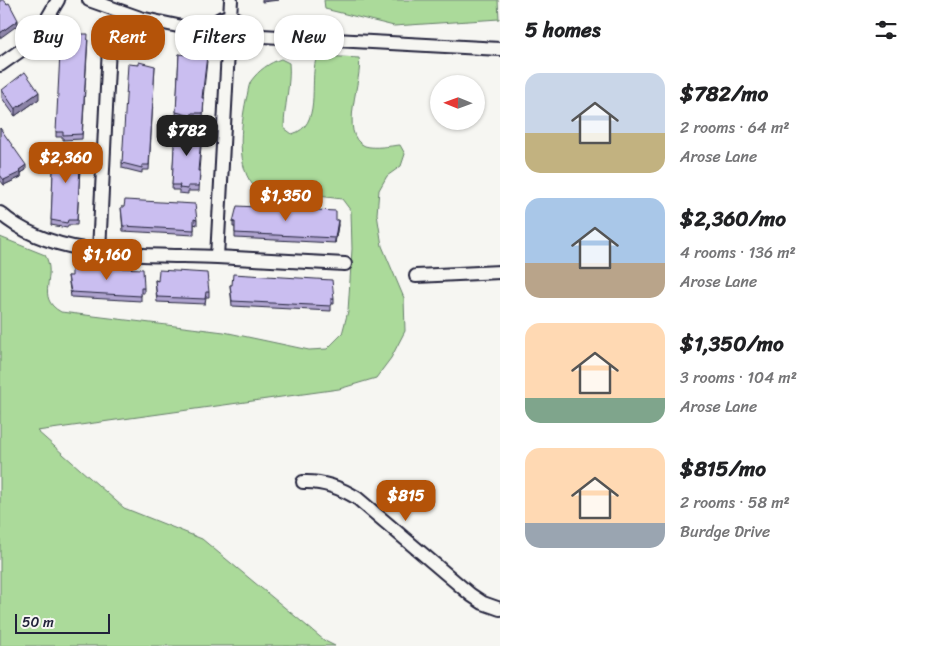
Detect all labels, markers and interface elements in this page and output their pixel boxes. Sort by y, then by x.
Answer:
text: 5 homes [525,11,601,49]
chip: Buy [15,15,81,60]
chip: Rent [91,15,165,60]
chip: Filters [175,15,264,60]
chip: New [274,15,344,60]
icon: filters [872,16,900,44]
north arrow [430,75,485,130]
map controls [430,75,485,130]
text: $782/mo [680,75,768,113]
icon: home [565,93,625,153]
text: 2 rooms · 64 m² [680,113,790,142]
pin: $782 [157,114,217,157]
text: $782 [168,116,206,145]
pin: $2,360 [25,142,107,184]
text: Arose Lane [680,142,757,171]
text: $2,360 [40,143,92,172]
pin: $1,350 [245,180,327,222]
text: $1,350 [261,181,311,210]
text: $2,360/mo [680,200,786,238]
icon: home [565,218,625,278]
pin: $1,160 [66,238,148,281]
text: 4 rooms · 136 m² [680,238,796,267]
text: $1,160 [83,240,131,269]
text: Arose Lane [680,267,757,296]
text: $1,350/mo [680,325,784,363]
icon: home [565,343,625,403]
text: 3 rooms · 104 m² [680,363,797,392]
text: Arose Lane [680,392,757,421]
text: $815/mo [680,450,766,488]
icon: home [565,468,625,528]
pin: $815 [376,480,436,522]
text: $815 [387,481,425,510]
text: 2 rooms · 58 m² [680,488,790,517]
text: Burdge Drive [680,517,770,546]
text: 50 m [22,610,54,635]
scale bar [15,611,110,634]

